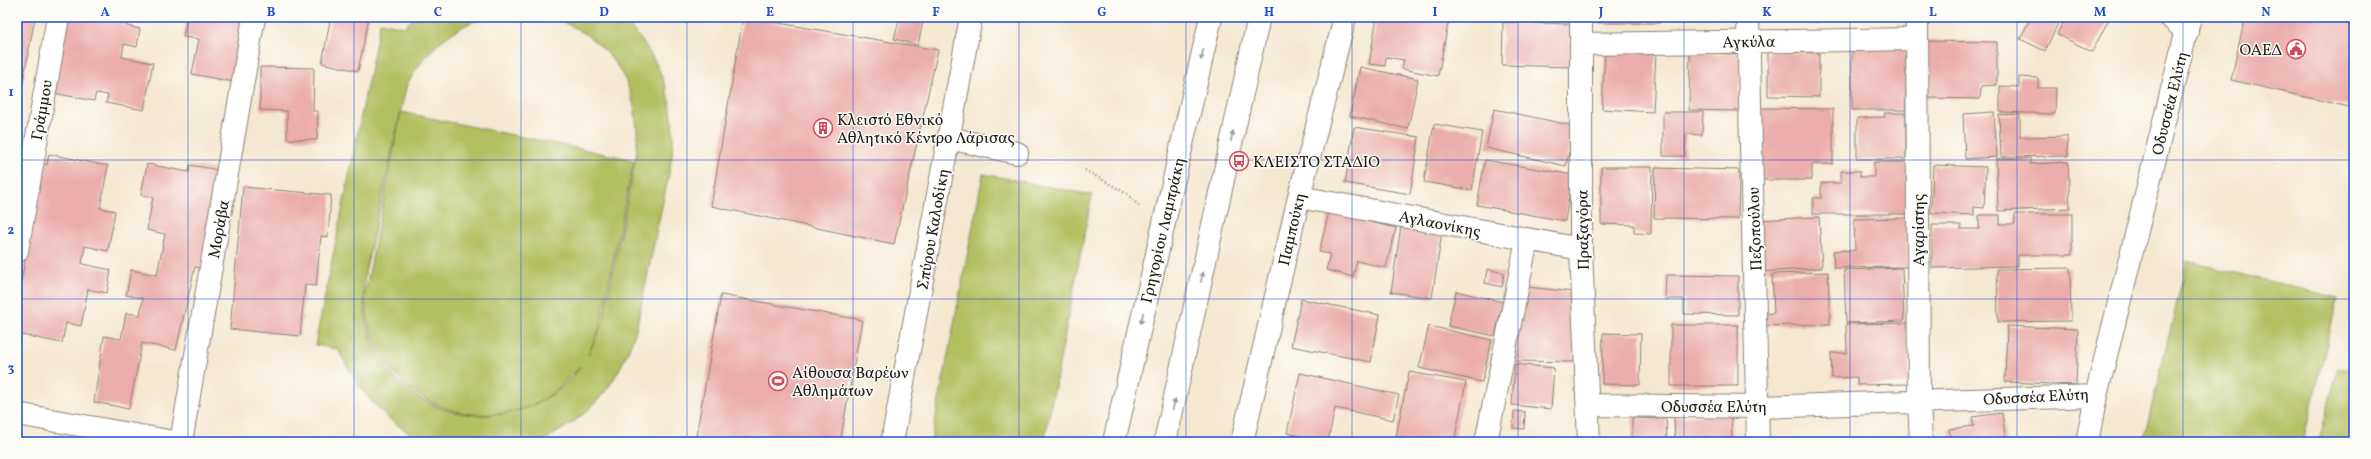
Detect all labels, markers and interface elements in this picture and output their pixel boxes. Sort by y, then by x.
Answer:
text: A [100,4,110,22]
text: B [267,4,276,22]
text: C [434,4,442,22]
text: D [599,4,609,22]
text: E [766,4,774,22]
text: F [932,4,940,22]
text: G [1097,4,1107,22]
text: H [1264,4,1274,22]
text: I [1433,4,1438,22]
text: J [1598,4,1604,22]
text: K [1762,4,1772,22]
text: L [1929,4,1937,22]
text: M [2094,4,2107,22]
text: N [2261,4,2271,22]
street label: Αγκύλα [1722,32,1776,54]
public building icon: ΟΑΕΔ [2285,38,2307,60]
place label: ΟΑΕΔ [2239,40,2283,62]
one-way arrow [1199,49,1205,61]
street label: Οδυσσέα Ελύτη [2147,49,2194,158]
street label: Γράμμου [27,78,59,142]
text: 1 [8,84,14,102]
place label: Κλειστό Εθνικό Αθλητικό Κέντρο Λάρισας [837,110,1015,150]
building icon: Κλειστό Εθνικό Αθλητικό Κέντρο Λάρισας [812,117,834,139]
one-way arrow [1229,130,1235,142]
bus stop icon: ΚΛΕΙΣΤΟ ΣΤΑΔΙΟ [1228,150,1250,172]
place label: ΚΛΕΙΣΤΟ ΣΤΑΔΙΟ [1253,152,1380,174]
street label: Γρηγορίου Λαμπράκη [1136,155,1191,306]
street label: Σπύρου Καλοδίκη [912,167,955,292]
street label: Πεζοπούλου [1744,186,1768,271]
street label: Πραξαγόρα [1572,189,1596,270]
street label: Παμπούκη [1274,191,1312,268]
street label: Αγαρίστης [1909,194,1931,266]
street label: Μοράβα [204,198,236,260]
street label: Αγλαονίκης [1397,206,1482,244]
text: 2 [8,222,15,240]
one-way arrow [1199,271,1205,283]
one-way arrow [1139,312,1145,324]
text: 3 [8,360,15,378]
place label: Αίθουσα Βαρέων Αθλημάτων [792,363,909,403]
sports icon: Αίθουσα Βαρέων Αθλημάτων [767,370,789,392]
street label: Οδυσσέα Ελύτη [1983,384,2090,412]
street label: Οδυσσέα Ελύτη [1661,397,1767,419]
one-way arrow [1171,398,1177,410]

